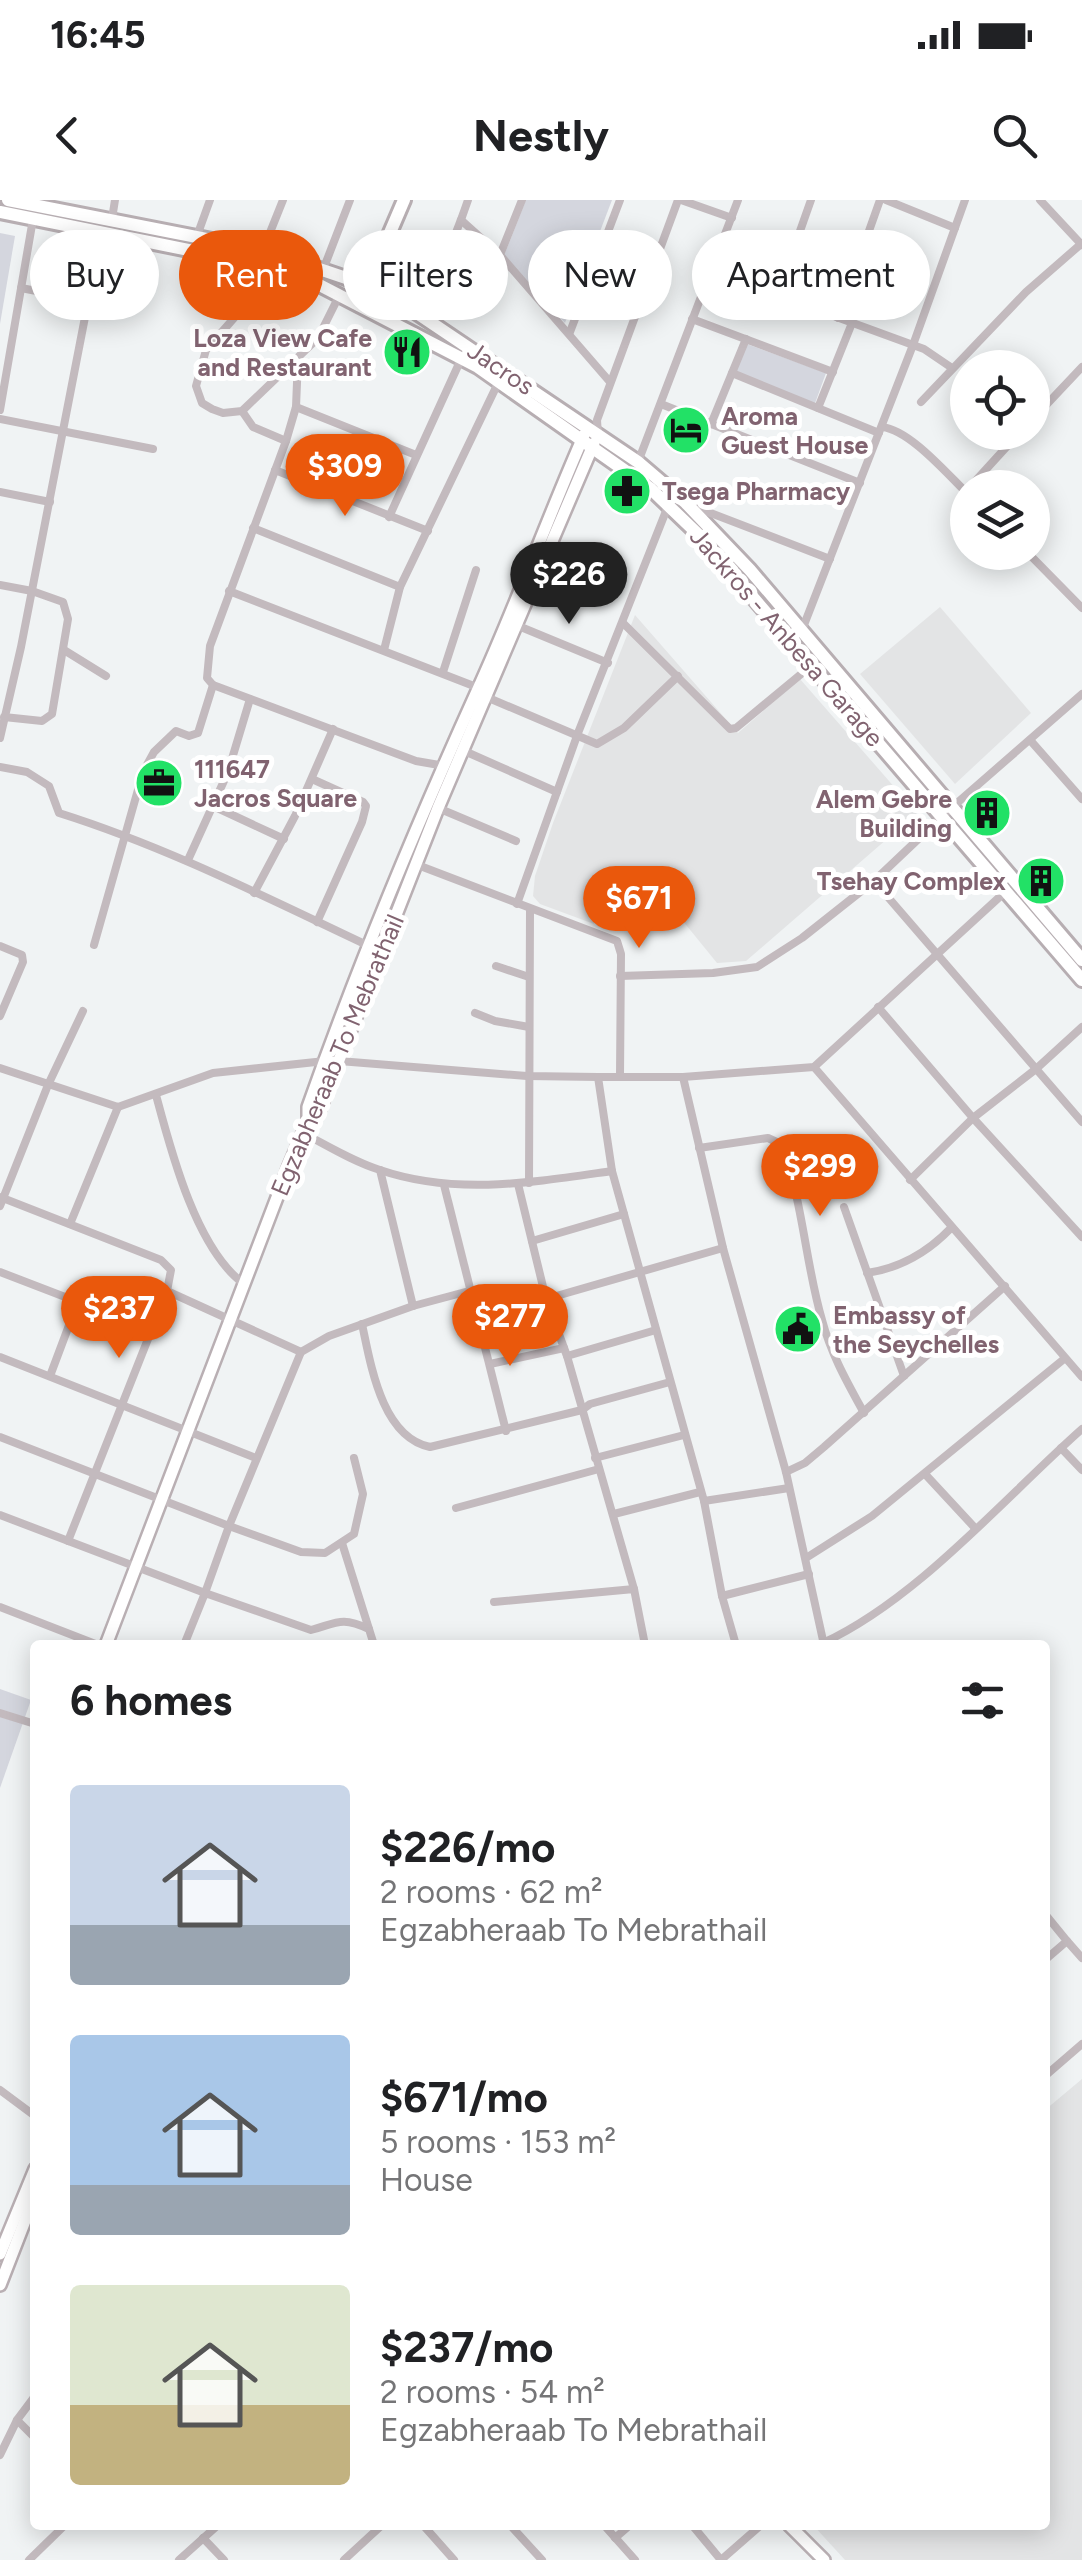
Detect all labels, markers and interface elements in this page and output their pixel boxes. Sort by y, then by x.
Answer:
text: 16:45 [50,12,146,58]
icon: back [40,108,95,163]
text: Nestly [473,108,609,162]
icon: search [987,108,1042,163]
chip: Buy [30,230,159,320]
chip: Rent [179,230,323,320]
chip: Filters [343,230,508,320]
chip: New [528,230,672,320]
chip: Apartment [692,230,930,320]
place label: Loza View Cafe and Restaurant [193,323,372,382]
restaurant icon: Loza View Cafe and Restaurant [381,326,433,378]
street label: Jacros [462,335,540,401]
map controls [950,350,1050,570]
button: locate [950,350,1050,450]
place label: Aroma Guest House [721,401,868,460]
hotel icon: Aroma Guest House [660,404,712,456]
pin: $309 [286,434,404,519]
text: $309 [308,447,382,485]
pharmacy icon: Tsega Pharmacy [601,465,653,517]
button: layers [950,470,1050,570]
place label: Tsega Pharmacy [662,476,851,506]
street label: Jackros - Anbesa Garage [684,522,890,752]
pin: $226 [510,542,628,627]
text: $226 [532,555,606,593]
place label: 111647 Jacros Square [194,754,357,813]
office icon: 111647 Jacros Square [133,757,185,809]
place label: Alem Gebre Building [816,784,952,843]
building icon: Alem Gebre Building [961,787,1013,839]
building icon: Tsehay Complex [1015,855,1067,907]
pin: $671 [580,866,698,951]
place label: Tsehay Complex [817,866,1007,896]
text: $671 [605,879,673,917]
street label: Egzabheraab To Mebrathail [264,910,410,1200]
pin: $299 [761,1134,879,1219]
text: $299 [783,1147,857,1185]
pin: $237 [60,1276,178,1361]
pin: $277 [451,1284,569,1369]
text: $237 [83,1289,155,1327]
text: $277 [474,1297,546,1335]
place label: Embassy of the Seychelles [833,1300,999,1359]
public building icon: Embassy of the Seychelles [772,1303,824,1355]
icon: filters [955,1673,1010,1728]
text: 6 homes [70,1675,232,1726]
text: $226/mo [380,1822,555,1873]
icon: home [150,1825,270,1945]
text: 2 rooms · 62 m² [380,1873,603,1911]
text: Egzabheraab To Mebrathail [380,1911,767,1949]
text: $671/mo [380,2072,548,2123]
icon: home [150,2075,270,2195]
text: 5 rooms · 153 m² [380,2123,616,2161]
text: House [380,2161,473,2199]
text: $237/mo [380,2322,553,2373]
icon: home [150,2325,270,2445]
text: 2 rooms · 54 m² [380,2373,605,2411]
text: Egzabheraab To Mebrathail [380,2411,767,2449]

